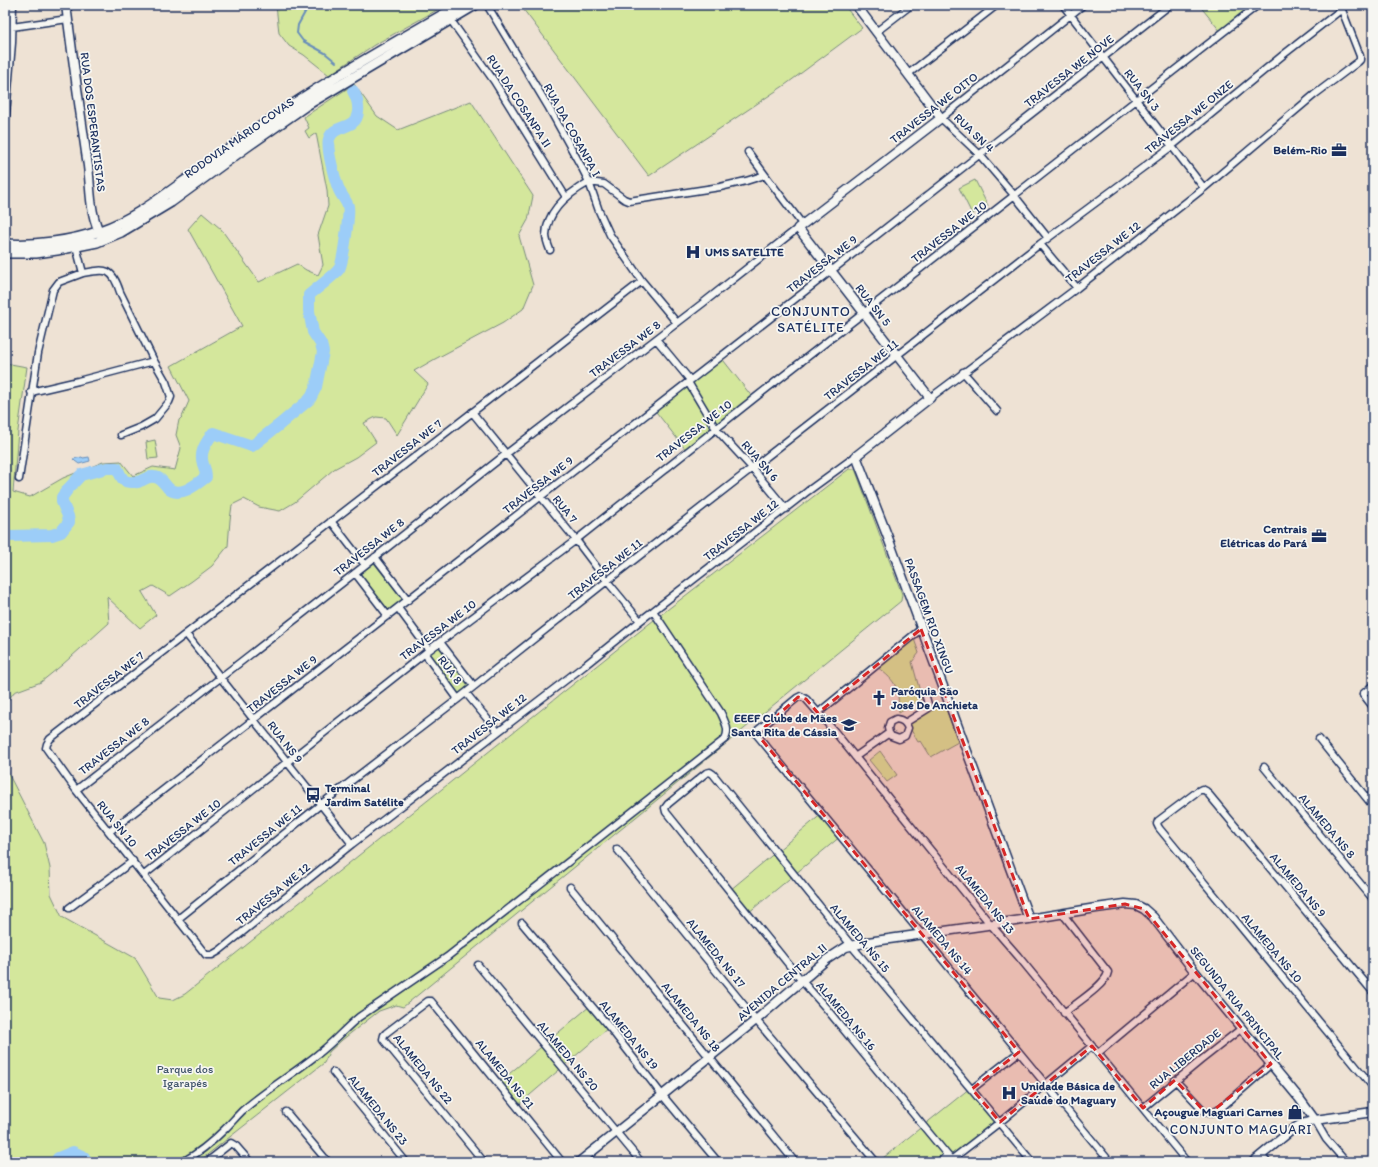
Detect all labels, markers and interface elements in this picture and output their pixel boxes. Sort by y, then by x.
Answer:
street label: TRAVESSA WE NOVE [1022,32,1117,110]
street label: RUA DOS ESPERANTISTAS [77,51,109,193]
street label: RUA DA COSANPA II [484,52,554,150]
street label: RUA SN 3 [1121,66,1163,114]
street label: TRAVESSA WE OITO [887,69,981,147]
street label: TRAVESSA WE ONZE [1142,77,1236,157]
street label: RUA DA COSANPA I [541,81,603,179]
street label: RODOVIA MÁRIO COVAS [181,95,297,181]
street label: RUA SN 4 [951,110,997,156]
office icon: Belém-Rio [1330,141,1348,159]
place label: Belém-Rio [1273,143,1327,157]
street label: TRAVESSA WE 10 [908,198,990,266]
street label: TRAVESSA WE 12 [1063,218,1144,286]
street label: TRAVESSA WE 9 [784,232,860,296]
hospital icon: UMS SATELITE [684,243,702,261]
place label: UMS SATELITE [705,245,784,259]
street label: RUA SN 5 [852,281,894,329]
district label: CONJUNTO SATÉLITE [771,303,851,336]
street label: TRAVESSA WE 8 [587,317,664,380]
street label: TRAVESSA WE 11 [821,336,901,403]
street label: TRAVESSA WE 10 [653,397,735,465]
street label: TRAVESSA WE 7 [369,416,445,480]
street label: RUA SN 6 [738,438,782,484]
street label: TRAVESSA WE 9 [500,453,576,517]
street label: RUA 7 [550,492,580,526]
street label: TRAVESSA WE 12 [701,496,782,564]
street label: TRAVESSA WE 8 [331,515,407,579]
place label: Centrais Elétricas do Pará [1220,522,1308,550]
office icon: Centrais Elétricas do Pará [1310,527,1328,545]
street label: TRAVESSA WE 11 [565,535,645,602]
street label: PASSAGEM RIO XINGU [902,556,957,676]
street label: TRAVESSA WE 10 [397,597,479,663]
street label: TRAVESSA WE 7 [71,648,147,712]
street label: TRAVESSA WE 9 [244,652,320,716]
street label: RUA 8 [435,653,466,687]
place label: Paróquia São José De Anchieta [890,684,978,712]
church icon: Paróquia São José De Anchieta [870,689,888,707]
street label: TRAVESSA WE 12 [449,690,530,758]
place label: EEEF Clube de Mães Santa Rita de Cássia [731,711,838,739]
street label: TRAVESSA WE 8 [76,714,152,778]
school or university icon: EEEF Clube de Mães Santa Rita de Cássia [840,716,858,734]
street label: RUA NS 9 [264,718,306,766]
place label: Terminal Jardim Satélite [324,781,404,809]
bus stop icon: Terminal Jardim Satélite [304,786,322,804]
street label: ALAMEDA NS 8 [1296,791,1358,862]
street label: TRAVESSA WE 10 [142,796,224,864]
street label: RUA SN 10 [94,798,140,850]
street label: TRAVESSA WE 11 [226,801,305,869]
street label: ALAMEDA NS 9 [1267,850,1329,920]
street label: TRAVESSA WE 12 [233,860,313,928]
street label: ALAMEDA NS 13 [953,861,1018,937]
street label: ALAMEDA NS 15 [827,901,893,975]
street label: ALAMEDA NS 14 [909,902,975,978]
street label: ALAMEDA NS 10 [1239,910,1305,986]
street label: ALAMEDA NS 17 [684,916,748,991]
street label: AVENIDA CENTRAL II [734,940,830,1024]
street label: SEGUNDA RUA PRINCIPAL [1187,944,1287,1062]
street label: ALAMEDA NS 18 [659,979,724,1055]
street label: ALAMEDA NS 16 [813,979,879,1053]
street label: ALAMEDA NS 19 [597,997,661,1073]
street label: ALAMEDA NS 20 [535,1018,601,1094]
street label: RUA LIBERDADE [1147,1026,1224,1092]
street label: ALAMEDA NS 22 [390,1031,456,1107]
street label: ALAMEDA NS 21 [473,1036,538,1112]
park label: Parque dos Igarapés [157,1062,213,1090]
street label: ALAMEDA NS 23 [345,1072,411,1148]
place label: Unidade Básica de Saúde do Maguary [1021,1079,1116,1108]
hospital icon: Unidade Básica de Saúde do Maguary [1000,1084,1018,1102]
shop icon: Açougue Maguari Carnes [1286,1103,1304,1121]
place label: Açougue Maguari Carnes [1154,1105,1284,1120]
district label: CONJUNTO MAGUARI [1170,1122,1312,1137]

